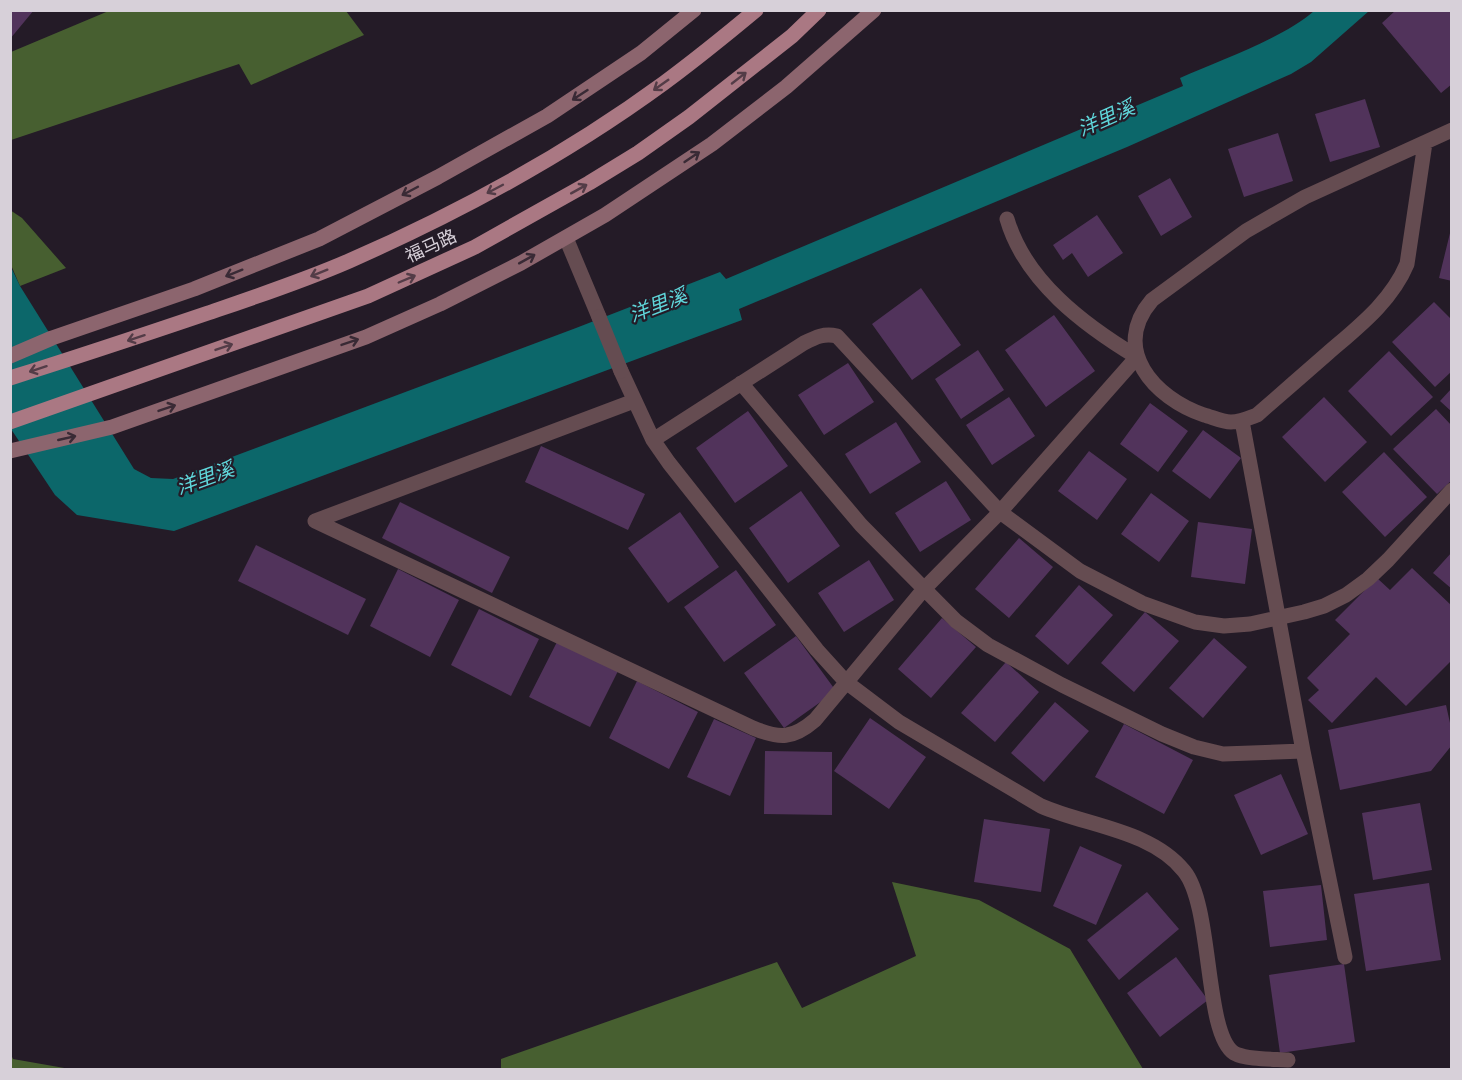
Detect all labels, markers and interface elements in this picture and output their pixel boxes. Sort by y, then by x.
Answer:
one-way arrow [731,71,747,84]
one-way arrow [653,79,669,91]
one-way arrow [572,89,589,101]
water label: 洋里溪 [1073,93,1141,144]
one-way arrow [684,151,700,163]
one-way arrow [486,183,504,195]
one-way arrow [570,183,588,194]
one-way arrow [402,186,420,197]
street label: 福马路 [401,224,461,269]
one-way arrow [518,253,535,265]
one-way arrow [225,268,243,279]
one-way arrow [311,268,329,279]
one-way arrow [397,273,415,284]
water label: 洋里溪 [625,281,693,330]
one-way arrow [127,333,146,344]
one-way arrow [340,336,359,347]
one-way arrow [214,341,233,352]
one-way arrow [29,364,48,375]
one-way arrow [157,402,176,413]
one-way arrow [57,431,76,443]
water label: 洋里溪 [172,455,240,502]

